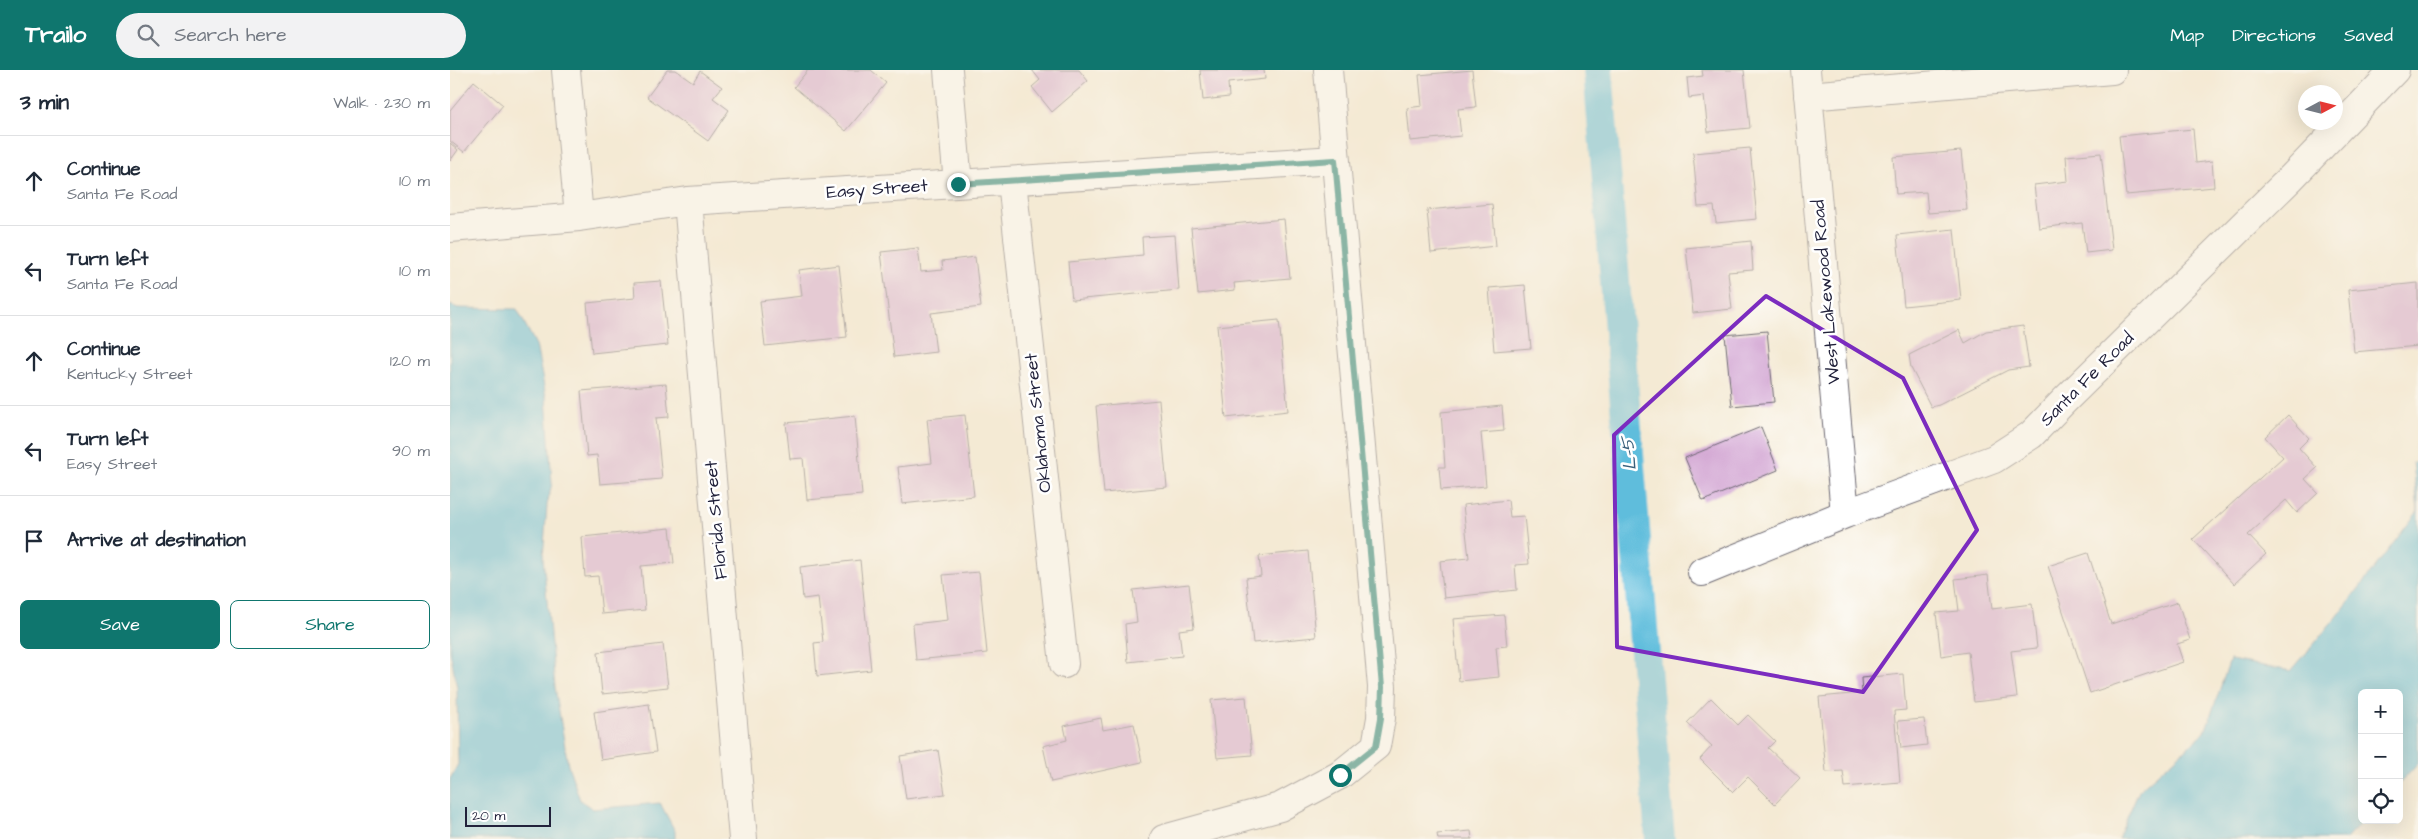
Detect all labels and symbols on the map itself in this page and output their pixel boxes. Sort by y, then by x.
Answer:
north arrow [2298,85,2343,130]
street label: Easy Street [826,173,929,206]
route end [947,173,970,196]
street label: West Lakewood Road [1805,199,1847,385]
street label: Santa Fe Road [2034,326,2140,432]
street label: Oklahoma Street [1018,351,1058,494]
water label: L-5 [1614,433,1644,471]
street label: Florida Street [698,459,734,580]
route start [1329,764,1352,787]
scale bar [465,804,551,827]

